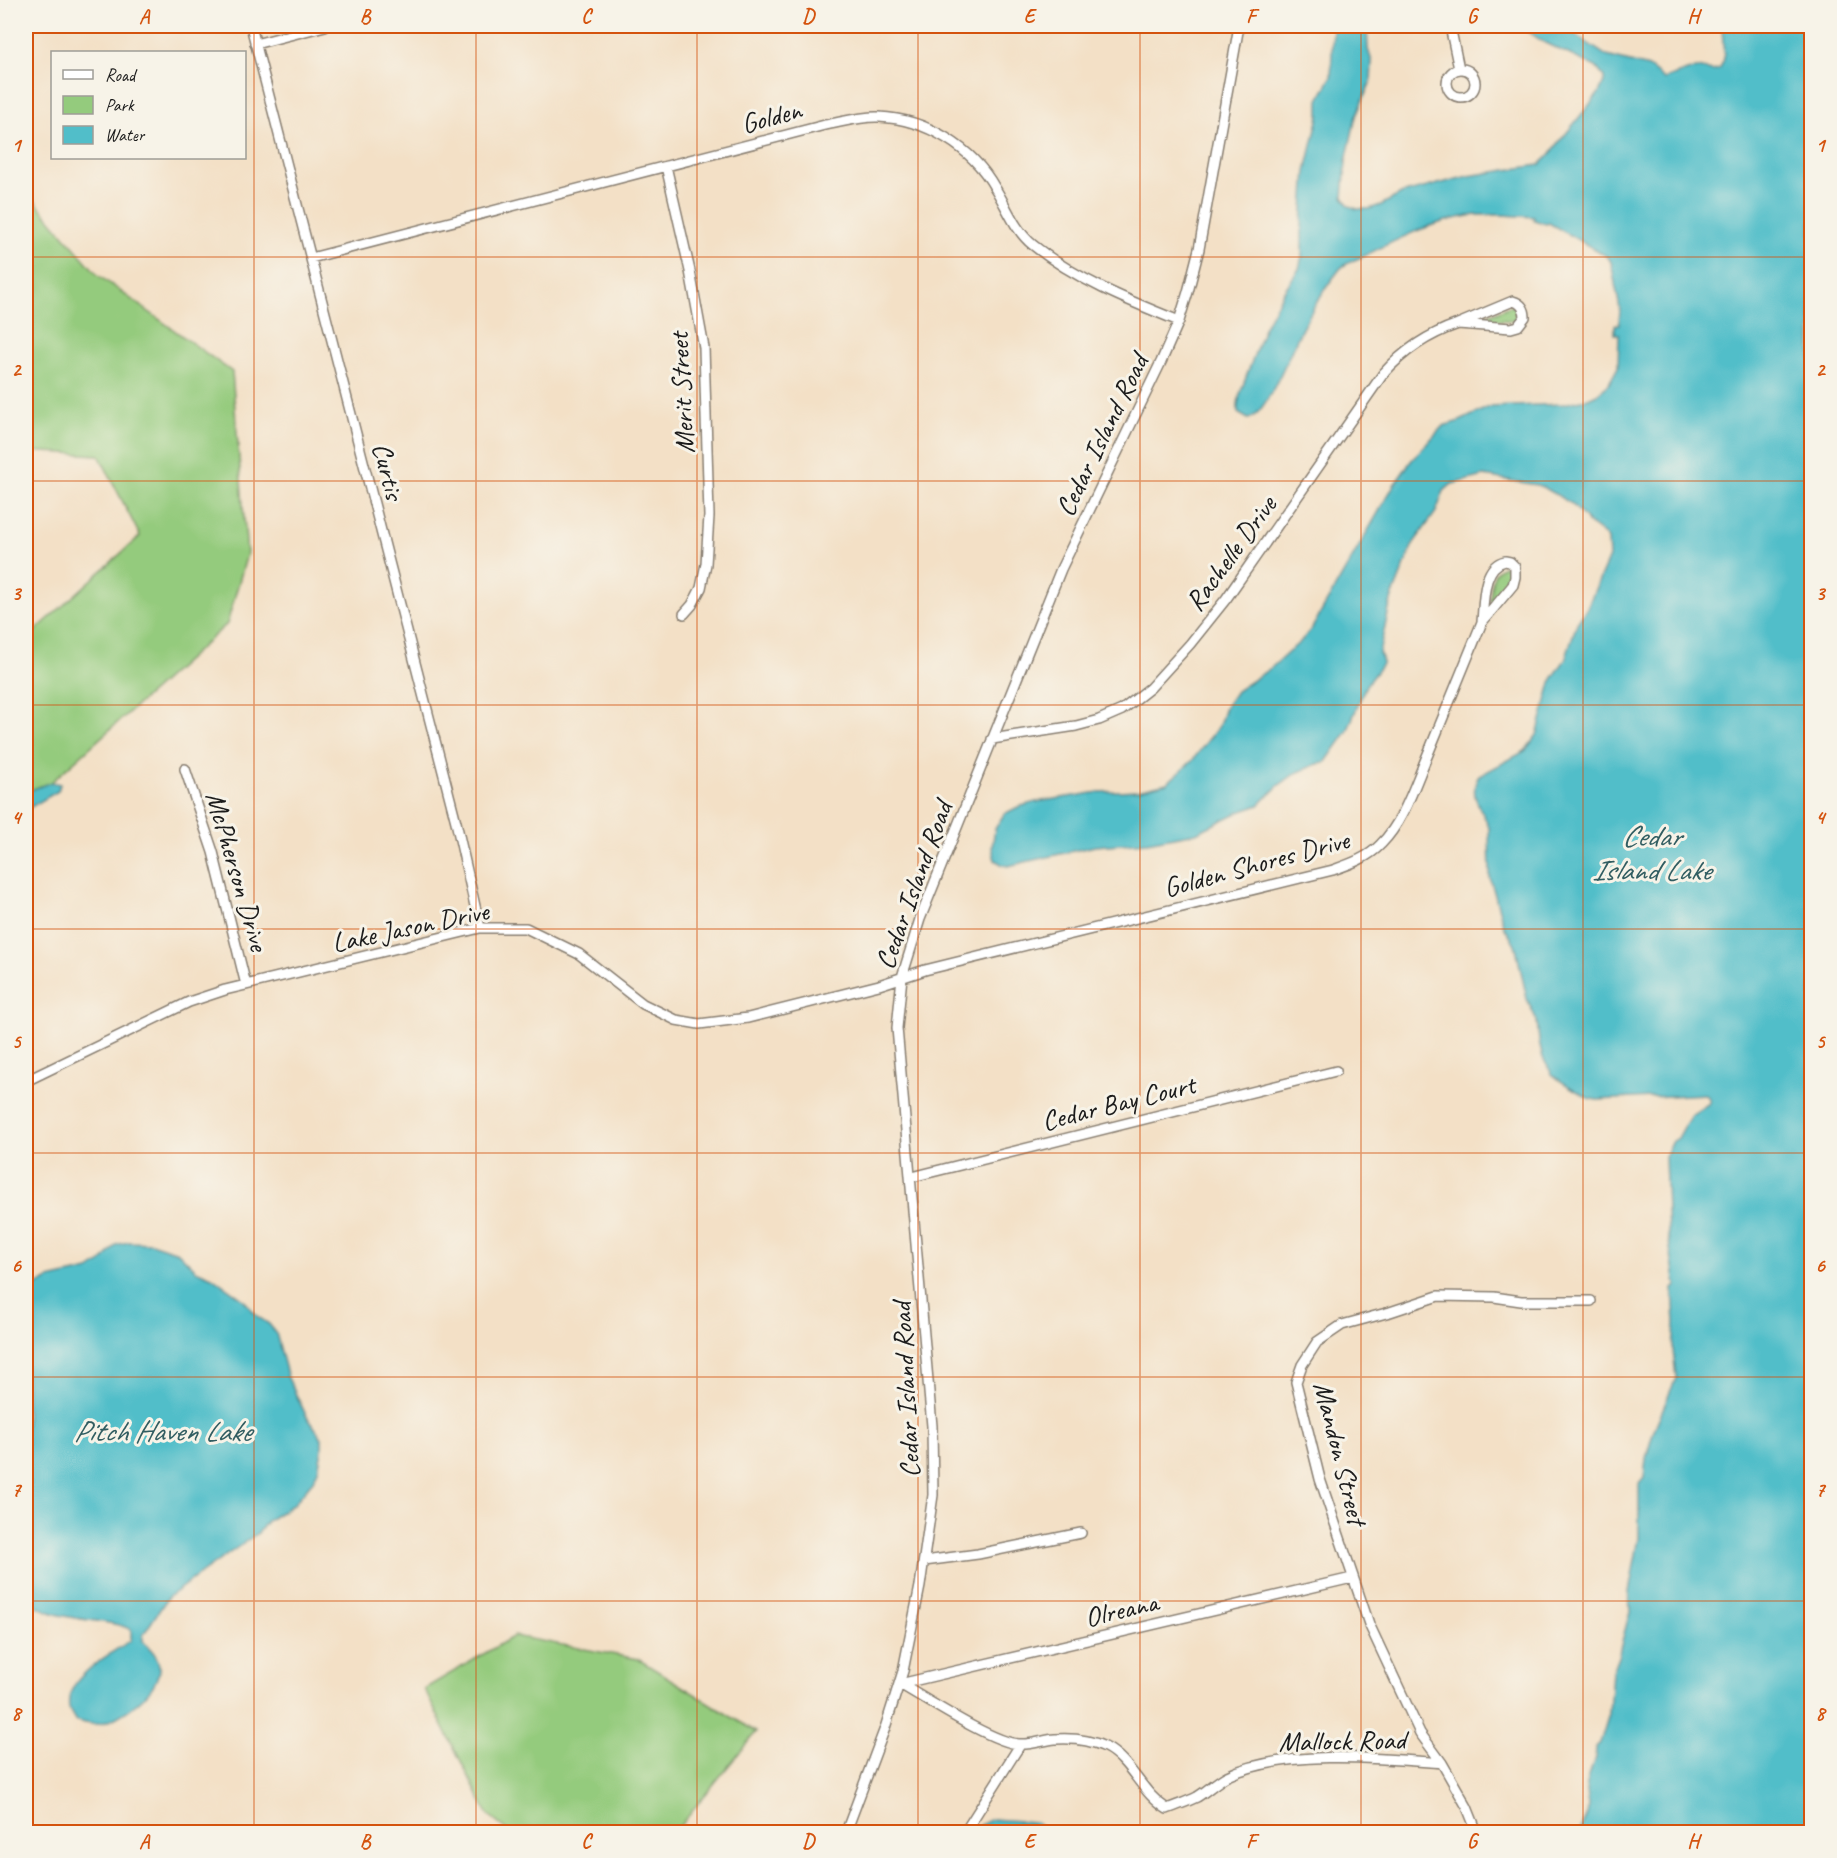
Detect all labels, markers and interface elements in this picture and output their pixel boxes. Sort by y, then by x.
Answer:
text: A [139,4,151,29]
text: B [360,4,372,29]
text: C [581,4,593,29]
text: D [802,4,816,29]
text: E [1024,4,1038,29]
text: F [1246,4,1260,29]
text: G [1467,4,1480,29]
text: H [1687,4,1702,29]
legend [51,51,246,159]
text: Road [105,64,138,86]
street label: Golden [737,91,806,141]
text: Park [105,94,135,116]
text: Water [105,124,146,146]
text: 1 [12,133,23,158]
text: 1 [1816,133,1827,158]
street label: Merit Street [661,329,702,454]
street label: Cedar Island Road [1047,345,1157,522]
text: 2 [12,357,23,382]
text: 2 [1816,357,1827,382]
street label: Curtis [365,439,413,506]
street label: Rachelle Drive [1177,487,1285,618]
text: 3 [12,581,23,606]
text: 3 [1816,581,1827,606]
street label: McPherson Drive [198,788,277,957]
street label: Cedar Island Road [867,793,961,974]
text: 4 [12,805,24,830]
text: 4 [1816,805,1828,830]
water label: Cedar Island Lake [1592,817,1714,889]
street label: Golden Shores Drive [1160,821,1354,905]
street label: Lake Jason Drive [329,892,493,960]
text: 5 [12,1029,23,1054]
text: 5 [1816,1029,1827,1054]
street label: Cedar Bay Court [1038,1066,1201,1138]
text: 6 [11,1253,22,1278]
text: 6 [1815,1253,1826,1278]
street label: Cedar Island Road [883,1297,928,1479]
street label: Mandon Street [1306,1378,1376,1532]
water label: Pitch Haven Lake [73,1412,255,1450]
text: 7 [12,1477,23,1502]
text: 7 [1816,1477,1827,1502]
street label: Olreana [1081,1584,1163,1635]
text: 8 [12,1701,24,1726]
text: 8 [1816,1701,1828,1726]
street label: Mallock Road [1278,1722,1410,1759]
text: A [139,1829,151,1854]
text: B [360,1829,372,1854]
text: C [581,1829,593,1854]
text: D [802,1829,816,1854]
text: E [1024,1829,1038,1854]
text: F [1246,1829,1260,1854]
text: G [1467,1829,1480,1854]
text: H [1687,1829,1702,1854]

